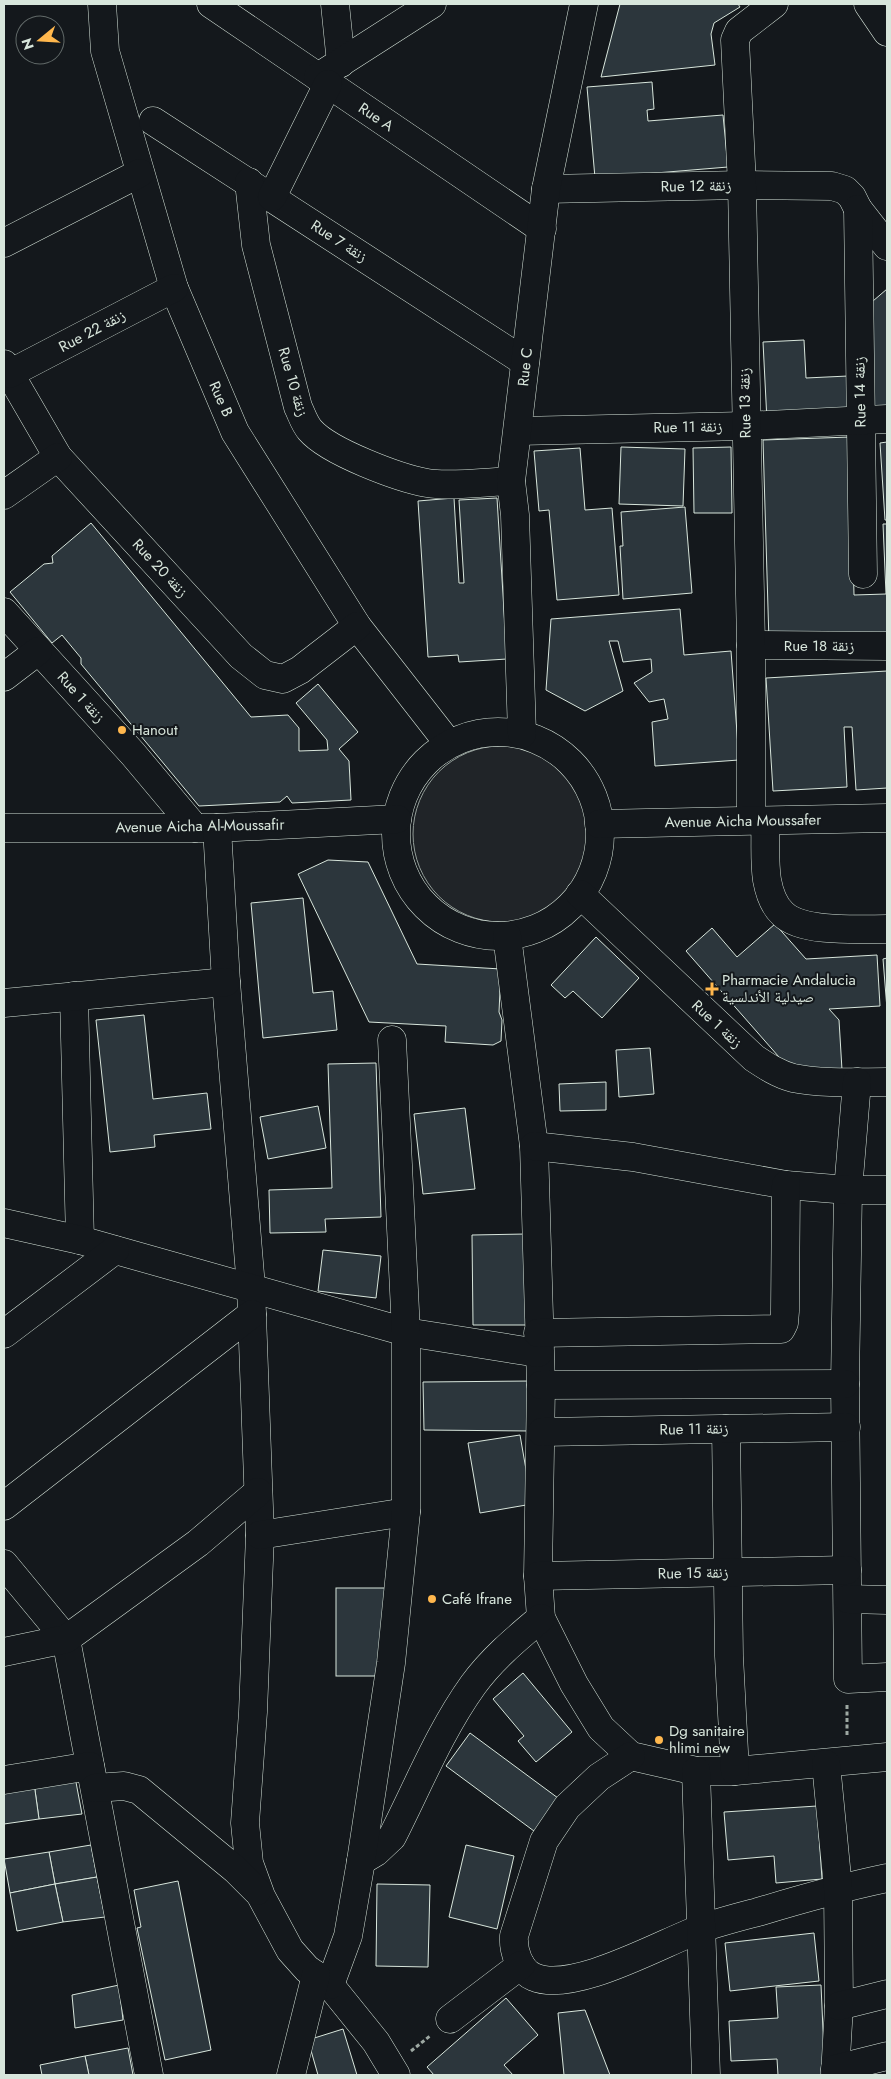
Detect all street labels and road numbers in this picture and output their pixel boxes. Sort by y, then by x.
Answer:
street label: Rue A [354,97,398,137]
street label: Rue 12 زنقة [660,174,732,198]
street label: Rue 7 زنقة [306,215,372,268]
street label: Rue 22 زنقة [55,304,129,358]
street label: Rue 10 زنقة [273,345,313,419]
street label: Rue C [512,347,538,387]
street label: Rue 14 زنقة [848,356,872,428]
street label: Rue 13 زنقة [733,367,757,438]
street label: Rue B [203,378,239,420]
street label: Rue 11 زنقة [653,415,723,439]
street label: Rue 20 زنقة [127,534,193,602]
street label: Rue 18 زنقة [784,635,854,657]
street label: Rue 1 زنقة [52,666,110,728]
street label: Avenue Aicha Moussafer [665,809,822,833]
street label: Avenue Aicha Al-Moussafir [115,814,286,838]
street label: Rue 1 زنقة [687,995,747,1053]
street label: Rue 11 زنقة [659,1417,729,1441]
street label: Rue 15 زنقة [657,1561,729,1585]

